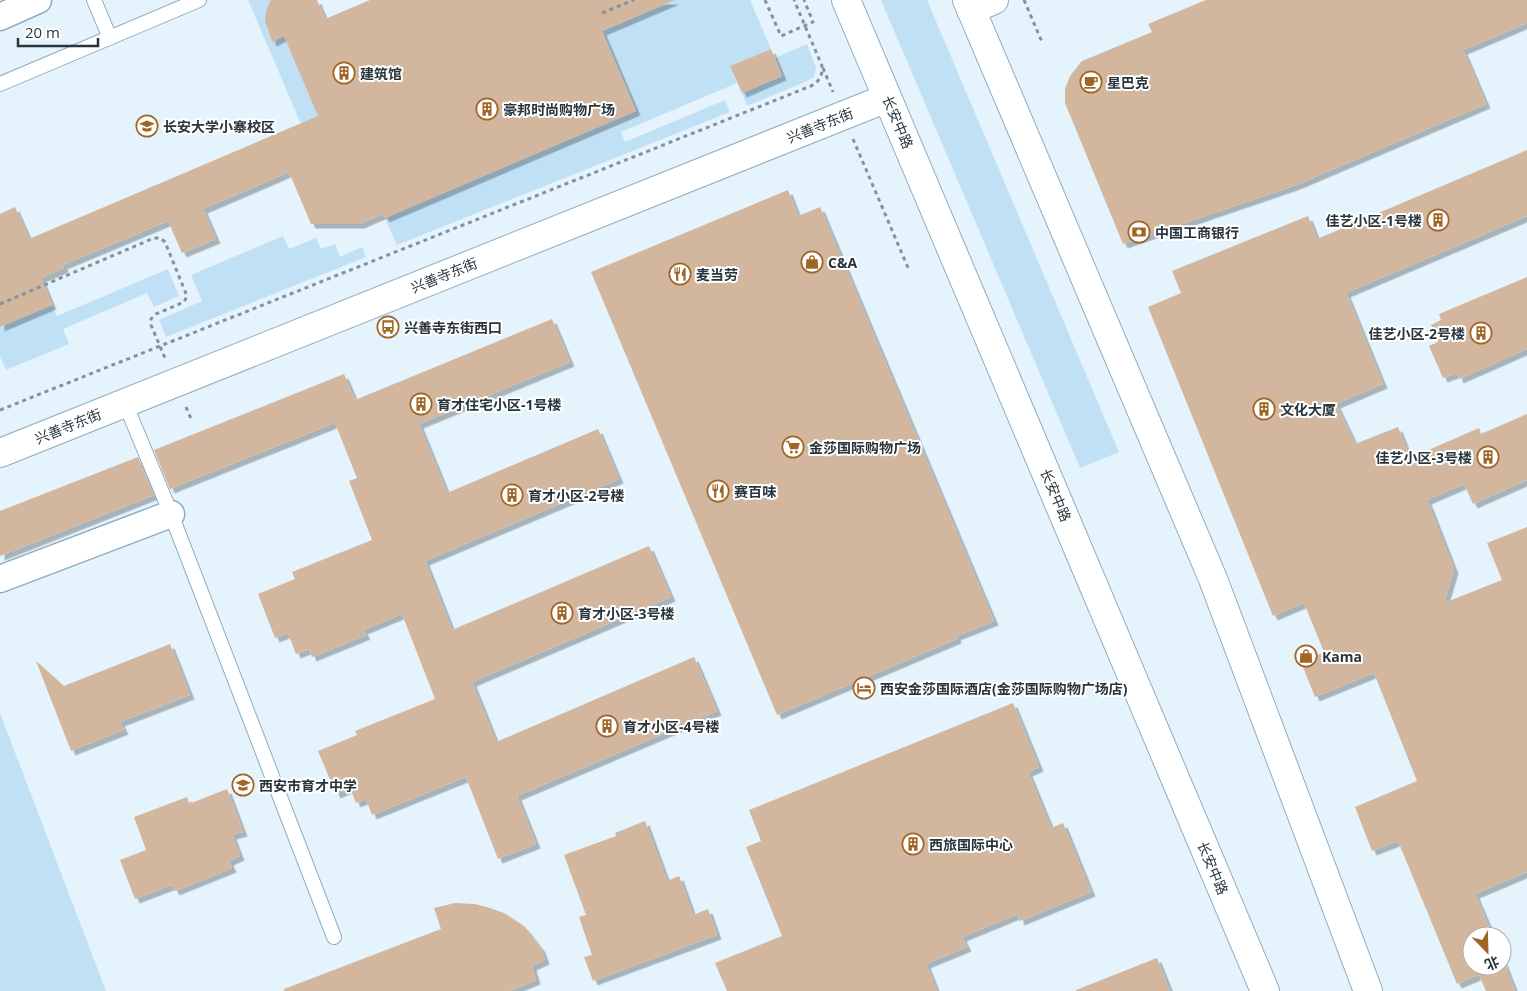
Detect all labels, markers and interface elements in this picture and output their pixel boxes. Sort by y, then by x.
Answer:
scale bar [18,15,98,47]
text: 20 m [25,22,60,42]
building icon: 建筑馆 [332,61,356,85]
place label: 建筑馆 [360,64,402,83]
cafe icon: 星巴克 [1079,70,1103,94]
place label: 星巴克 [1107,73,1149,92]
street label: 长安中路 [878,93,918,151]
building icon: 豪邦时尚购物广场 [475,97,499,121]
place label: 豪邦时尚购物广场 [503,100,615,119]
street label: 兴善寺东街 [784,103,856,147]
school or university icon: 长安大学小寨校区 [135,114,159,138]
place label: 长安大学小寨校区 [163,117,275,136]
building icon: 佳艺小区-1号楼 [1426,208,1450,232]
place label: 佳艺小区-1号楼 [1325,211,1422,230]
bank icon: 中国工商银行 [1127,220,1151,244]
place label: 中国工商银行 [1155,223,1239,242]
shop icon: C&A [800,250,824,274]
street label: 兴善寺东街 [408,253,480,297]
place label: C&A [828,253,857,272]
restaurant icon: 麦当劳 [668,262,692,286]
place label: 麦当劳 [696,265,738,284]
bus stop icon: 兴善寺东街西口 [376,315,400,339]
place label: 兴善寺东街西口 [404,318,502,337]
building icon: 佳艺小区-2号楼 [1469,321,1493,345]
place label: 佳艺小区-2号楼 [1368,324,1465,343]
building icon: 育才住宅小区-1号楼 [409,392,433,416]
place label: 育才住宅小区-1号楼 [437,395,562,414]
building icon: 文化大厦 [1252,397,1276,421]
place label: 文化大厦 [1280,400,1336,419]
street label: 兴善寺东街 [32,404,104,448]
supermarket icon: 金莎国际购物广场 [781,435,805,459]
place label: 金莎国际购物广场 [809,438,921,457]
building icon: 佳艺小区-3号楼 [1476,445,1500,469]
place label: 佳艺小区-3号楼 [1375,448,1472,467]
street label: 长安中路 [1036,466,1076,524]
restaurant icon: 赛百味 [706,479,730,503]
place label: 赛百味 [734,482,777,501]
building icon: 育才小区-2号楼 [500,483,524,507]
place label: 育才小区-2号楼 [528,486,625,505]
building icon: 育才小区-3号楼 [550,601,574,625]
place label: 育才小区-3号楼 [578,604,675,623]
shop icon: Kama [1294,644,1318,668]
place label: Kama [1322,647,1362,666]
hotel icon: 西安金莎国际酒店(金莎国际购物广场店) [852,676,876,700]
place label: 西安金莎国际酒店(金莎国际购物广场店) [880,679,1128,698]
building icon: 育才小区-4号楼 [595,714,619,738]
place label: 育才小区-4号楼 [623,717,720,736]
school or university icon: 西安市育才中学 [231,773,255,797]
place label: 西安市育才中学 [259,776,357,795]
building icon: 西旅国际中心 [901,832,925,856]
place label: 西旅国际中心 [929,835,1013,854]
street label: 长安中路 [1193,839,1233,897]
north arrow [1462,926,1512,976]
text: 北 [1482,952,1502,975]

